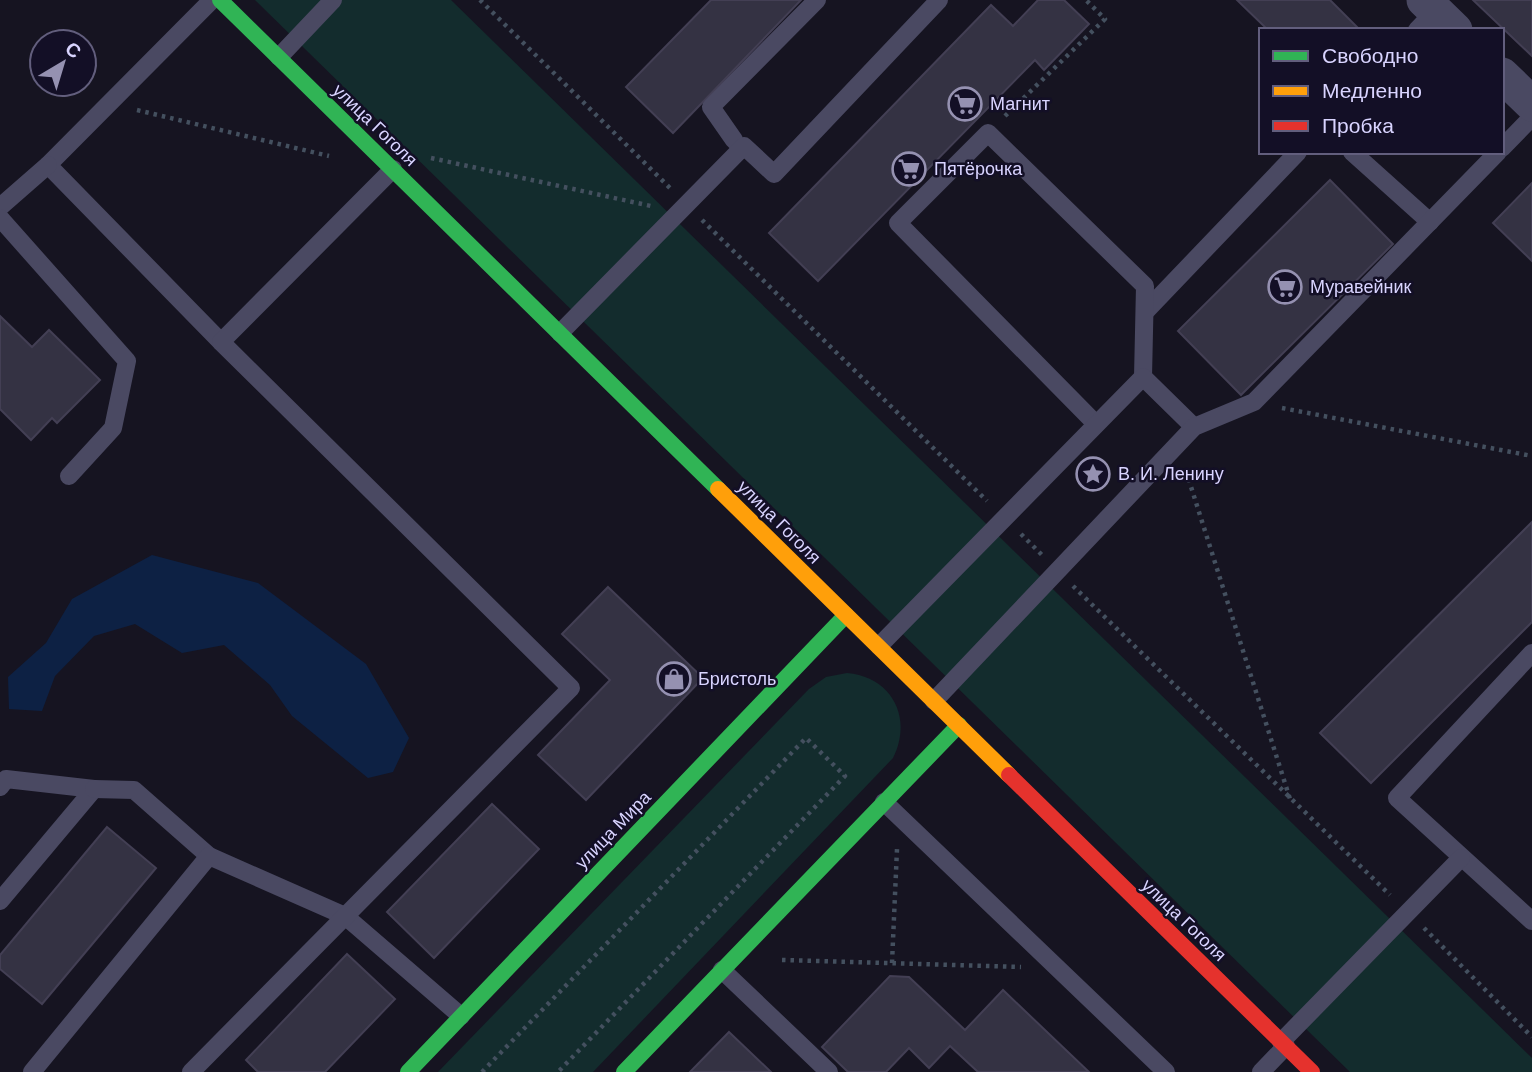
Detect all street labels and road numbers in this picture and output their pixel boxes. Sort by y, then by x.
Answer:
street label: улица Гоголя [329,80,421,170]
street label: улица Гоголя [733,476,825,568]
street label: улица Мира [571,787,655,873]
street label: улица Гоголя [1138,875,1230,965]

